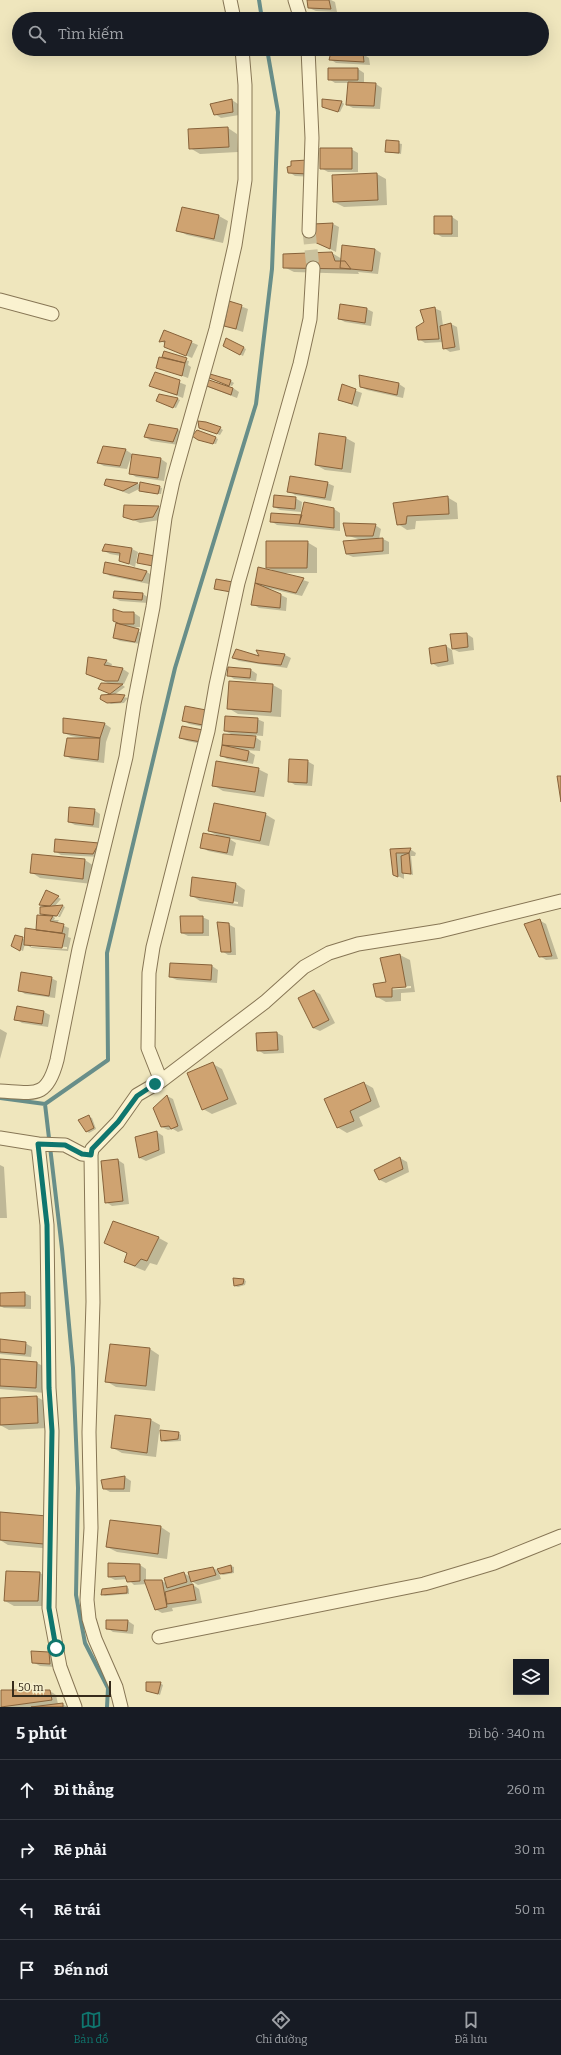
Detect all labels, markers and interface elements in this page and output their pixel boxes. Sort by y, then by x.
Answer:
search box [12,12,549,56]
icon: search [26,23,48,45]
text: Tìm kiếm [58,25,123,43]
route end [146,1075,164,1093]
route start [47,1639,65,1657]
map controls [513,1659,549,1695]
button: layers [513,1659,549,1695]
scale bar [12,1679,111,1698]
text: 50 m [18,1681,44,1694]
text: 5 phút [16,1723,67,1744]
text: Đi bộ · 340 m [468,1726,545,1741]
icon: ahead [16,1779,38,1801]
text: Đi thẳng [54,1781,114,1799]
text: 260 m [507,1782,545,1797]
icon: right [16,1839,38,1861]
text: Rẽ phải [54,1841,106,1859]
text: 30 m [514,1842,545,1857]
icon: left [16,1899,38,1921]
text: Rẽ trái [54,1901,100,1919]
text: 50 m [515,1902,545,1917]
icon: arrive [16,1959,38,1981]
text: Đến nơi [54,1961,108,1979]
tab: Bản đồ [74,2009,108,2046]
tab: Chỉ đường [255,2009,308,2046]
tab: Đã lưu [455,2009,487,2046]

